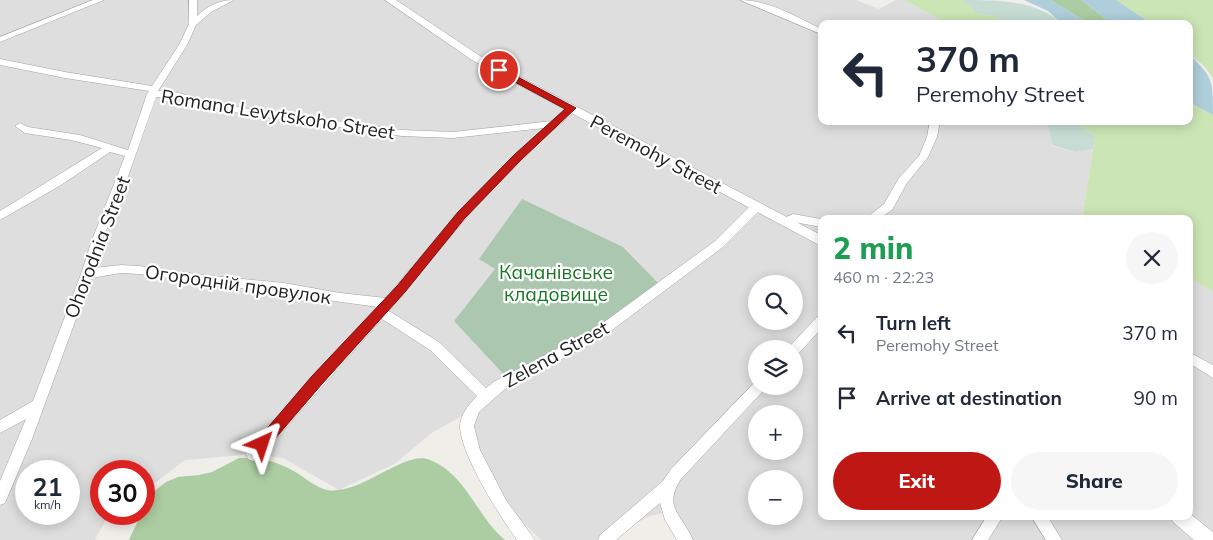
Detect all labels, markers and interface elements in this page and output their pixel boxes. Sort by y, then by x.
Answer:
text: 370 m [916,37,1020,81]
icon: left [833,40,898,105]
pin [478,49,520,91]
icon: arrive [485,56,513,84]
text: Peremohy Street [916,80,1085,108]
street label: Romana Levytskoho Street [159,84,397,144]
street label: Peremohy Street [586,109,726,199]
street label: Ohorodnia Street [59,172,135,321]
text: 2 min [833,229,913,267]
button: close [1126,232,1178,284]
street label: Огородній провулок [144,259,333,309]
park label: Качанівське кладовище [499,260,613,306]
text: 460 m · 22:23 [833,267,934,287]
map controls [748,275,803,525]
button: search [748,275,803,330]
text: Turn left [876,311,951,335]
street label: Zelena Street [499,315,613,393]
icon: left [833,319,861,347]
text: 370 m [1122,321,1178,345]
text: Peremohy Street [876,335,999,355]
button: layers [748,340,803,395]
icon: arrive [833,384,861,412]
text: Arrive at destination [876,386,1062,410]
text: 90 m [1134,386,1178,410]
button: + [748,405,803,460]
position arrow [235,417,287,469]
button: Exit [833,452,1001,510]
button: Share [1011,452,1178,510]
speed limit sign: 30 [90,460,155,525]
button: − [748,470,803,525]
text: 21 [32,471,63,502]
text: km/h [34,497,61,512]

